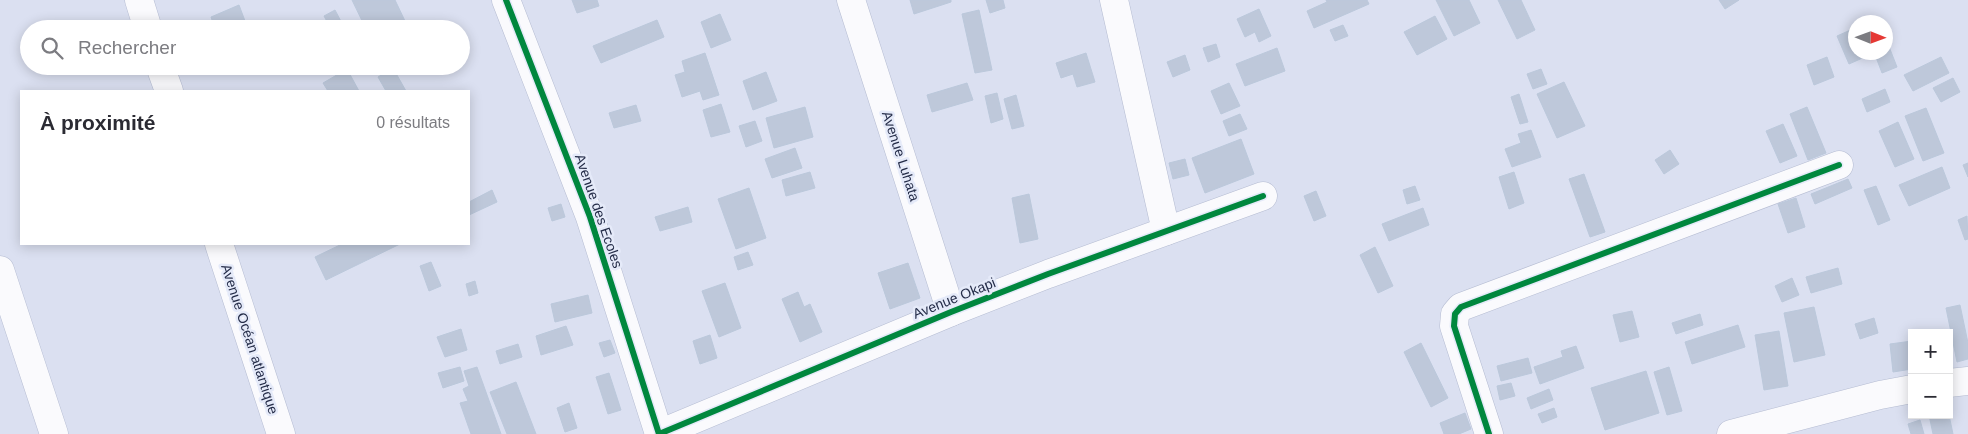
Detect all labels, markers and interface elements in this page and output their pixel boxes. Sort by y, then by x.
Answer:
north arrow [1848,15,1893,60]
search box [20,20,470,75]
icon: search [38,34,66,62]
text: Rechercher [78,37,176,58]
street label: Avenue Luhata [879,109,923,203]
text: À proximité [40,111,156,134]
text: 0 résultats [376,114,450,131]
street label: Avenue des Ecoles [572,152,626,270]
street label: Avenue Océan atlantique [218,262,282,416]
street label: Avenue Okapi [910,274,998,322]
map controls [1908,329,1953,419]
button: + [1908,329,1953,374]
button: − [1908,374,1953,419]

